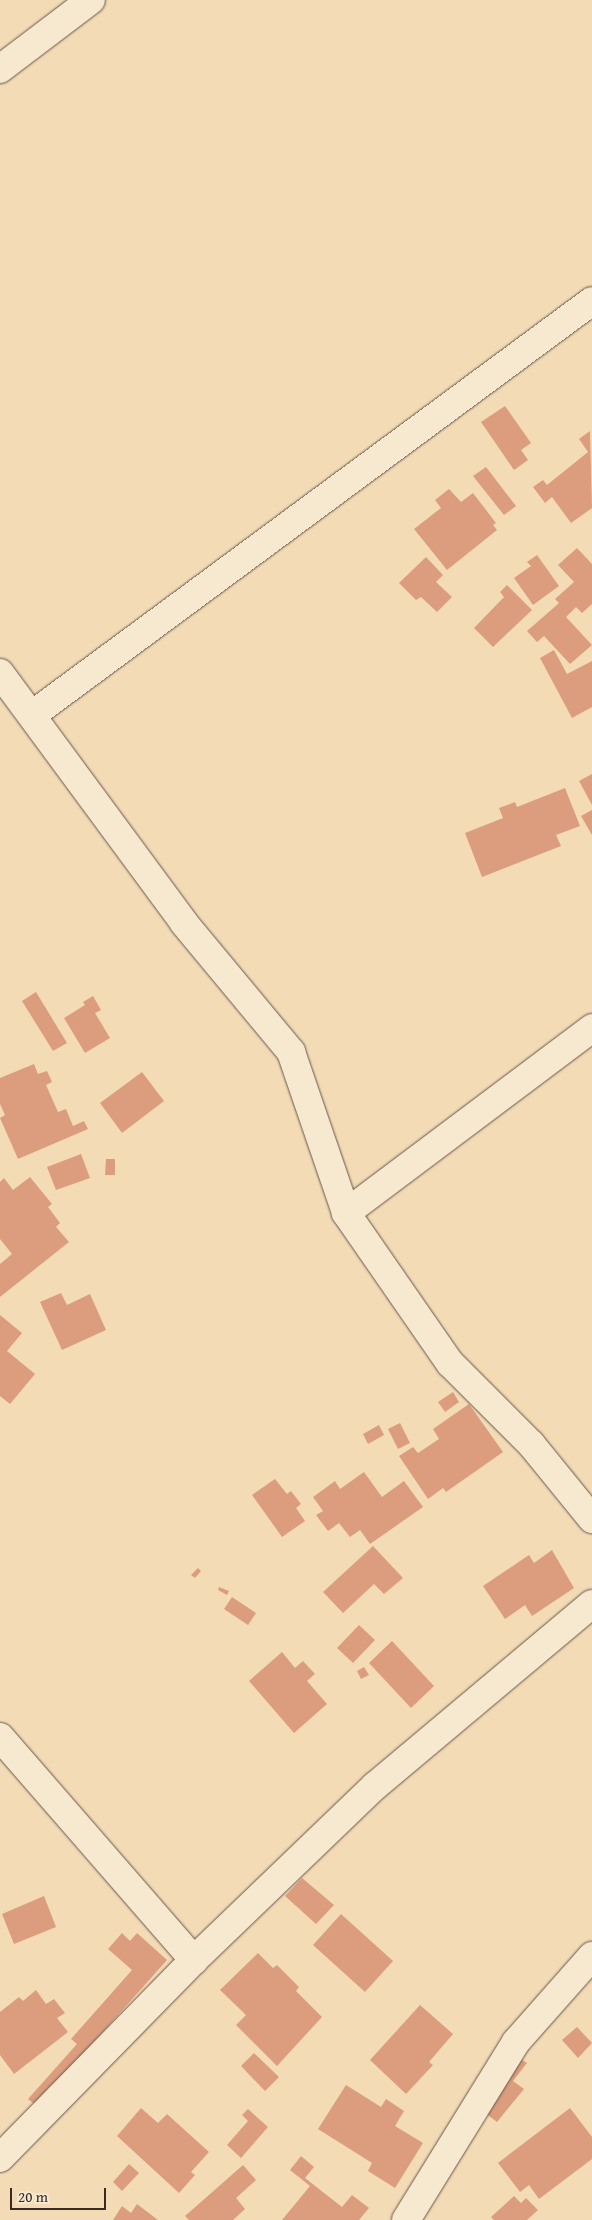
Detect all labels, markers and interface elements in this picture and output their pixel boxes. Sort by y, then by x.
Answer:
scale bar [12,2178,109,2210]
text: 20 m [18,2186,48,2207]

